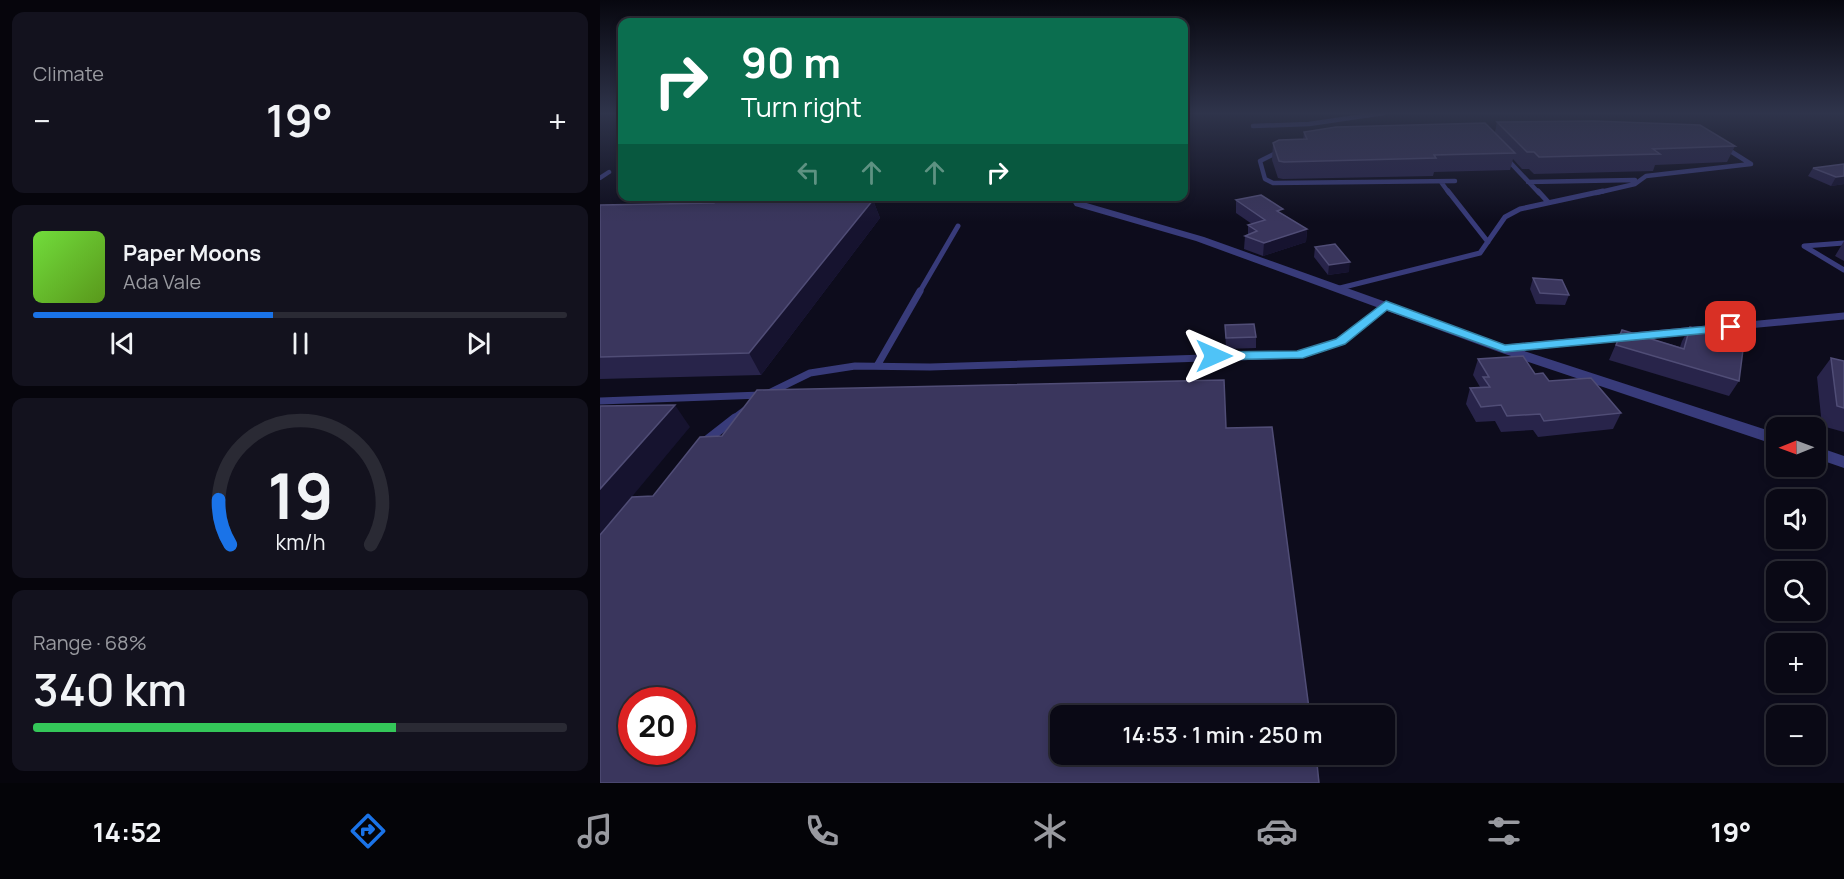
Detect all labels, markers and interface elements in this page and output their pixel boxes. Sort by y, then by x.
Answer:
text: 90 m [741,33,841,91]
icon: right [642,42,720,120]
text: Climate [33,60,104,87]
text: Turn right [741,88,862,125]
text: 19° [266,89,333,151]
text: − [33,98,51,143]
text: + [548,98,567,143]
icon: left [792,156,825,189]
icon: ahead [855,156,888,189]
icon: ahead [918,156,951,189]
icon: right [981,156,1014,189]
text: Paper Moons [123,238,261,268]
text: Ada Vale [123,268,201,295]
pin [1705,301,1756,352]
icon: arrive [1714,310,1747,343]
position arrow [1182,324,1246,388]
icon: previous [106,327,139,360]
icon: pause [284,327,317,360]
icon: next [462,327,495,360]
north arrow [1766,417,1826,477]
map controls [1766,417,1826,765]
text: 19 [267,452,333,538]
button: sound [1766,489,1826,549]
text: km/h [275,527,325,556]
button: search [1766,561,1826,621]
text: Range · 68% [33,629,147,656]
button: + [1766,633,1826,693]
text: 340 km [33,658,187,720]
speed limit sign: 20 [618,687,696,765]
button: − [1766,705,1826,765]
text: 14:53 · 1 min · 250 m [1122,720,1323,750]
icon: directions [347,810,389,852]
icon: music [574,810,616,852]
icon: phone [801,810,843,852]
icon: climate [1029,810,1071,852]
icon: car [1256,810,1298,852]
icon: filters [1483,810,1525,852]
text: 14:52 [93,813,161,850]
text: 19° [1711,813,1751,850]

